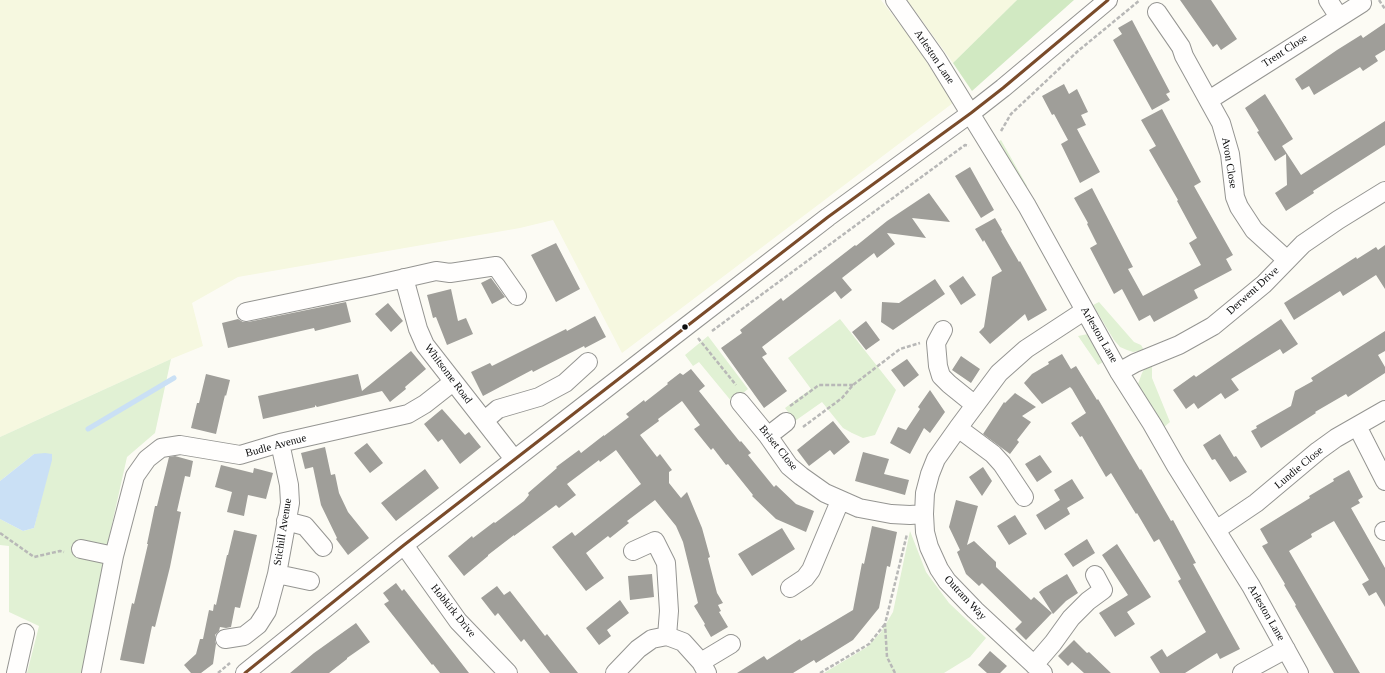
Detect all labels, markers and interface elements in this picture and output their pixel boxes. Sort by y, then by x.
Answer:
street label: Arleston Lane [911,27,957,87]
street label: Trent Close [1260,32,1310,70]
street label: Avon Close [1218,137,1240,189]
street label: Derwent Drive [1224,264,1282,318]
street label: Arleston Lane [1078,305,1120,365]
unlabelled marker [680,322,690,332]
street label: Whitsome Road [421,342,475,406]
street label: Briset Close [756,423,800,473]
street label: Budle Avenue [244,432,308,460]
street label: Lundie Close [1272,444,1326,492]
street label: Stichill Avenue [271,497,295,567]
street label: Outram Way [941,573,989,623]
street label: Hobkirk Drive [428,582,478,640]
street label: Arleston Lane [1245,583,1287,643]

